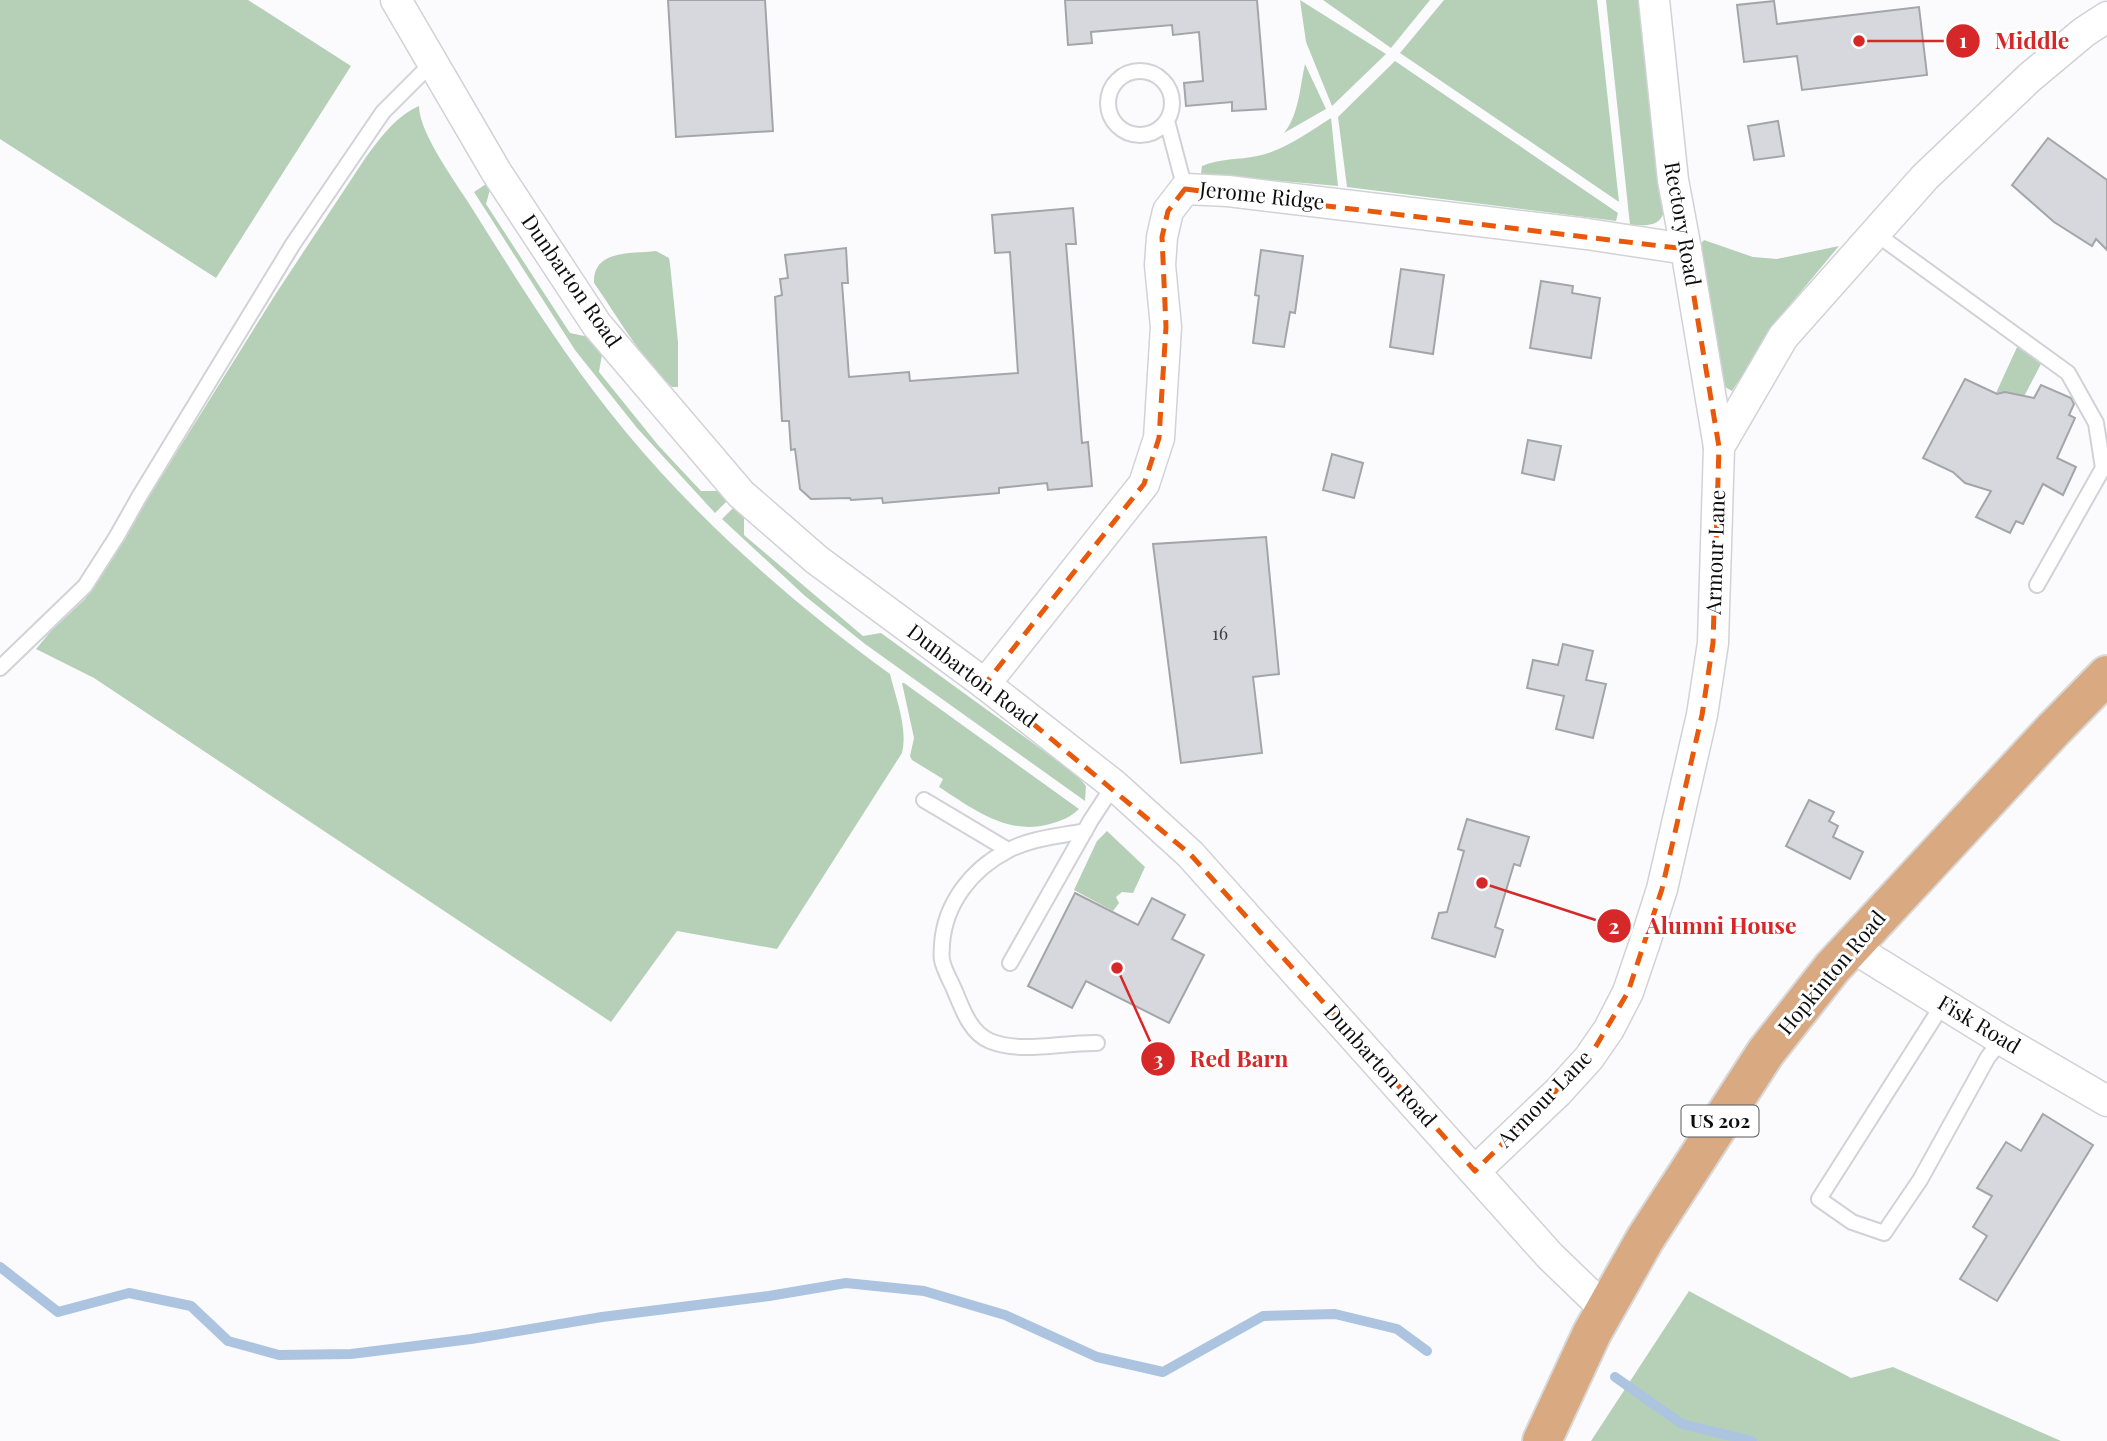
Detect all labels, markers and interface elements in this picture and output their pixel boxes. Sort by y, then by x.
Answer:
callout: Middle [1946,19,2083,63]
text: Middle [1995,24,2069,55]
text: 1 [1959,25,1967,53]
street label: Rectory Road [1659,159,1709,288]
street label: Jerome Ridge [1197,173,1326,214]
street label: Dunbarton Road [516,208,629,352]
street label: Armour Lane [1698,489,1730,616]
street label: Dunbarton Road [902,616,1044,733]
house number: 16 [1212,621,1228,645]
callout: Alumni House [1596,904,1810,948]
street label: Hopkinton Road [1770,904,1891,1040]
text: Alumni House [1644,909,1797,940]
text: 2 [1609,911,1620,939]
street label: Fisk Road [1933,988,2027,1059]
street label: Dunbarton Road [1319,997,1444,1132]
callout: Red Barn [1140,1037,1302,1081]
text: Red Barn [1190,1042,1288,1073]
street label: Armour Lane [1489,1043,1597,1153]
text: 3 [1153,1044,1163,1072]
road number: US 202 [1682,1106,1758,1136]

